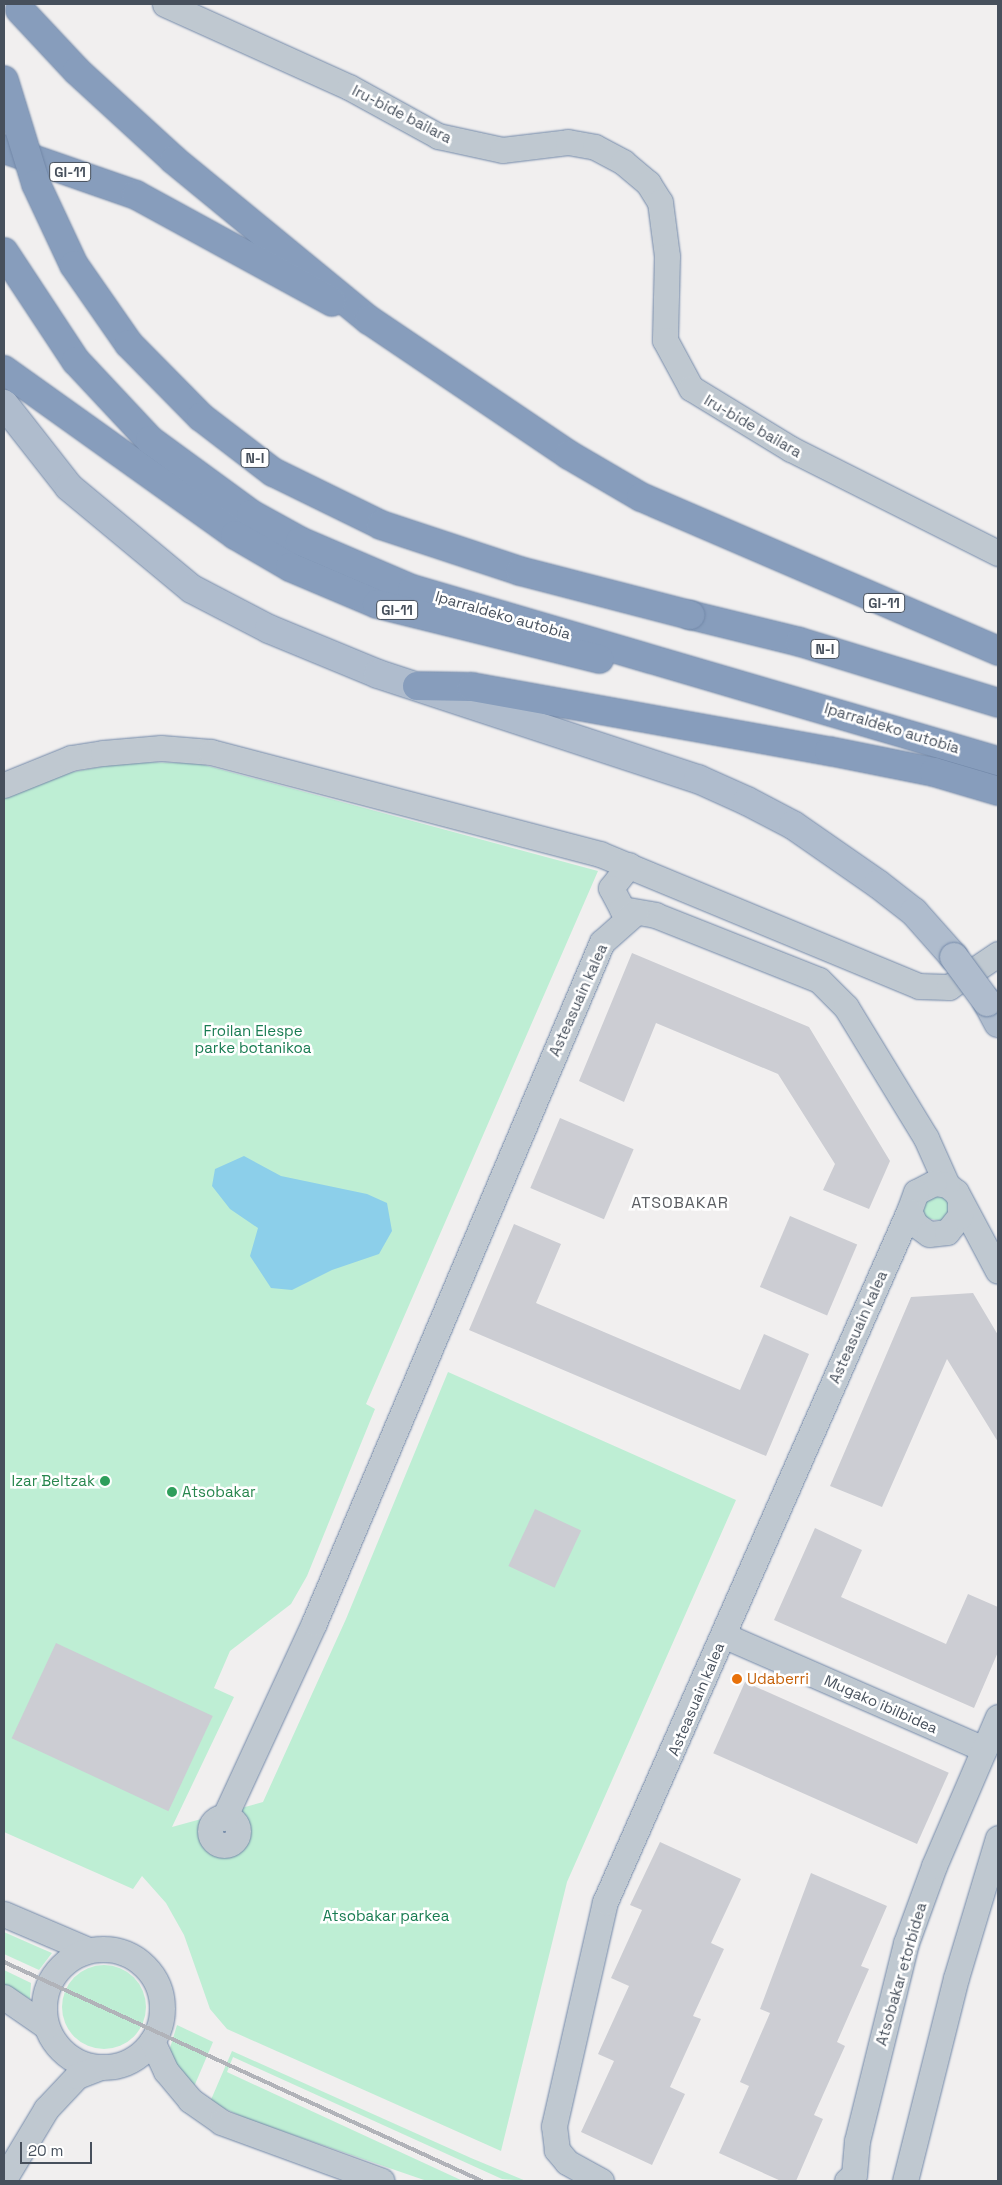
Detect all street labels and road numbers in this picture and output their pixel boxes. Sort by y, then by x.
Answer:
street label: Iru-bide bailara [349,81,455,147]
road number: GI-11 [49,160,91,183]
street label: Iru-bide bailara [701,391,805,461]
road number: N-I [240,446,270,469]
street label: Iparraldeko autobia [433,587,573,643]
road number: GI-11 [863,592,905,614]
road number: GI-11 [376,598,418,622]
road number: N-I [810,638,840,661]
street label: Iparraldeko autobia [822,699,962,757]
street label: Asteasuain kalea [545,941,611,1059]
street label: Asteasuain kalea [825,1268,891,1386]
street label: Asteasuain kalea [664,1640,728,1758]
street label: Mugako ibilbidea [821,1671,941,1737]
street label: Atsobakar etorbidea [872,1900,930,2048]

